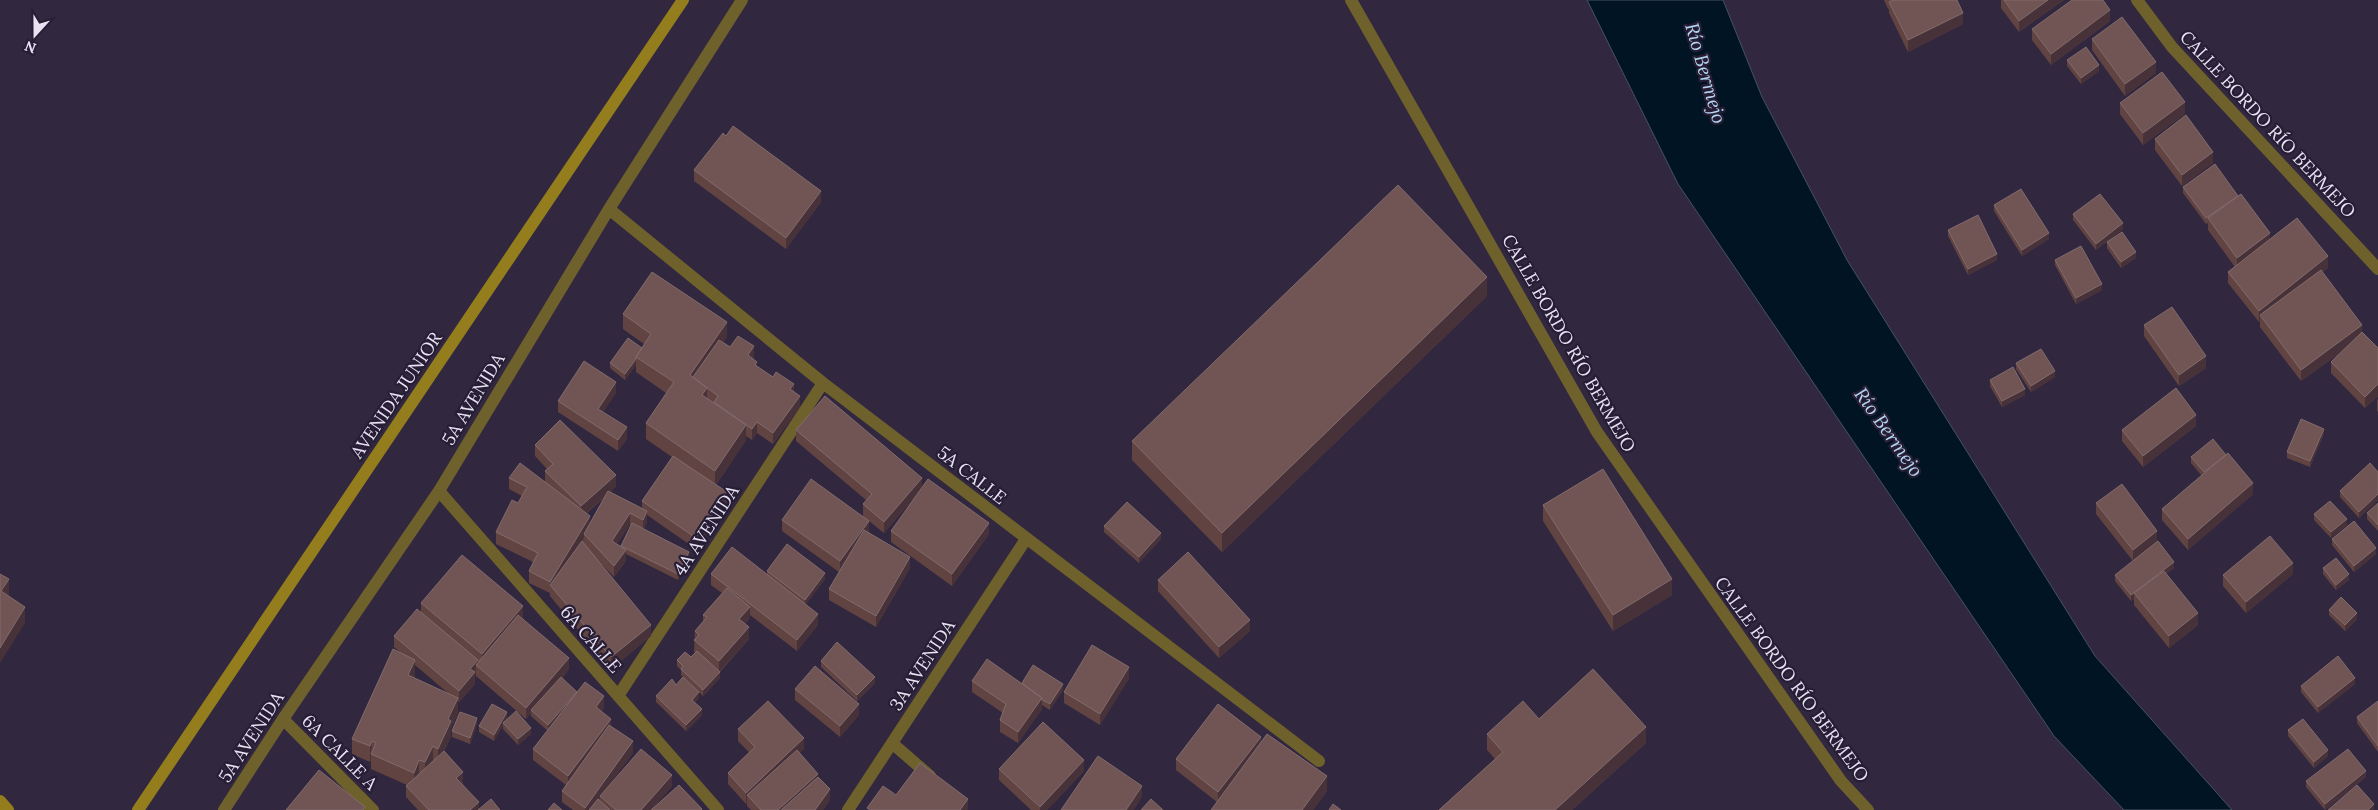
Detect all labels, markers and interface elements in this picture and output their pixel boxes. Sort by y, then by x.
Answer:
north arrow [10,10,60,60]
water label: Río Bermejo [1680,20,1732,126]
street label: CALLE BORDO RÍO BERMEJO [2175,26,2361,222]
text: N [22,37,39,57]
street label: CALLE BORDO RÍO BERMEJO [1497,230,1641,456]
street label: AVENIDA JUNIOR [345,327,447,463]
street label: 5A AVENIDA [436,348,510,449]
water label: Río Bermejo [1849,383,1929,481]
street label: 5A CALLE [933,441,1011,509]
street label: 4A AVENIDA [668,480,744,580]
street label: CALLE BORDO RÍO BERMEJO [1710,572,1874,786]
street label: 6A CALLE [555,600,627,678]
street label: 3A AVENIDA [884,615,960,715]
street label: 5A AVENIDA [213,687,289,787]
street label: 6A CALLE A [297,709,383,795]

